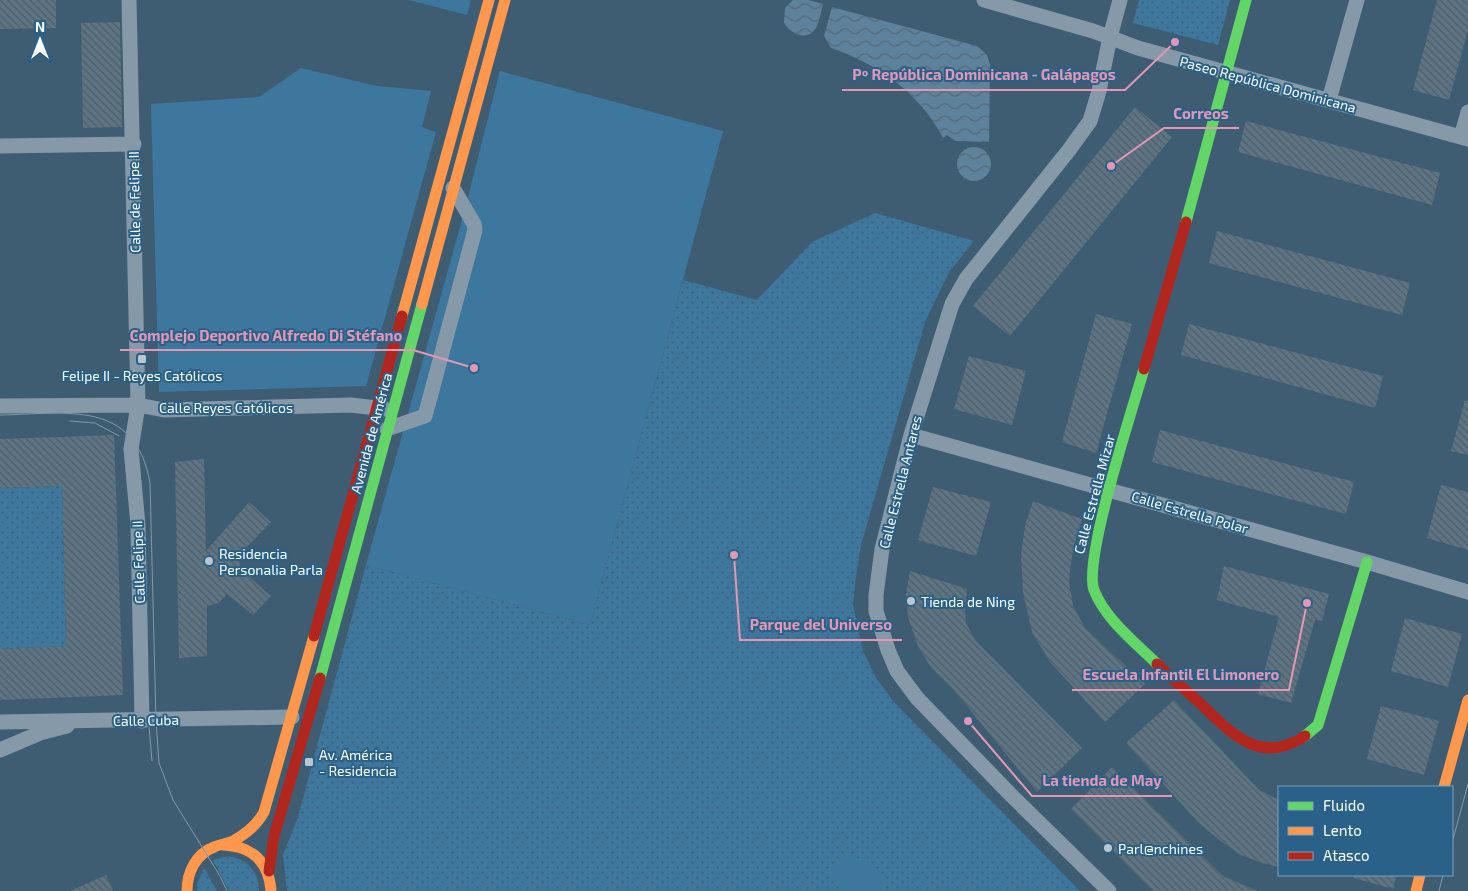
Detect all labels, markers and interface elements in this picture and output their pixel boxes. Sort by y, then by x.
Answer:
north arrow [15,15,65,65]
text: N [35,18,45,35]
street label: Paseo República Dominicana [1178,52,1358,116]
callout: Pº República Dominicana - Galápagos [842,60,1125,90]
text: Pº República Dominicana - Galápagos [852,65,1116,83]
callout: Correos [1164,98,1239,128]
text: Correos [1173,104,1229,122]
street label: Calle de Felipe II [125,151,143,253]
callout: Complejo Deportivo Alfredo Di Stéfano [120,320,413,350]
text: Complejo Deportivo Alfredo Di Stéfano [130,326,403,344]
marker: Felipe II - Reyes Católicos [136,353,148,365]
place label: Felipe II - Reyes Católicos [62,367,222,384]
street label: Avenida de América [347,371,395,495]
street label: Calle Reyes Católicos [159,399,293,416]
street label: Calle Estrella Antares [875,414,925,550]
street label: Calle Estrella Mizar [1070,432,1118,556]
street label: Calle Estrella Polar [1130,487,1251,537]
street label: Calle Felipe II [128,520,148,604]
place label: Residencia Personalia Parla [219,545,323,578]
marker: Residencia Personalia Parla [203,555,215,567]
place label: Tienda de Ning [921,593,1015,610]
marker: Tienda de Ning [905,595,917,607]
callout: Parque del Universo [740,610,902,640]
text: Parque del Universo [750,615,892,633]
callout: Escuela Infantil El Limonero [1072,660,1289,690]
text: Escuela Infantil El Limonero [1083,665,1280,683]
street label: Calle Cuba [113,711,179,729]
place label: Av. América - Residencia [319,746,397,779]
marker: Av. América - Residencia [303,756,315,768]
callout: La tienda de May [1032,766,1172,796]
text: La tienda de May [1042,771,1162,790]
legend [1278,786,1453,876]
text: Fluido [1323,796,1365,814]
text: Lento [1323,821,1362,839]
place label: Parl@nchines [1118,840,1203,857]
marker: Parl@nchines [1102,842,1114,854]
text: Atasco [1323,846,1369,864]

